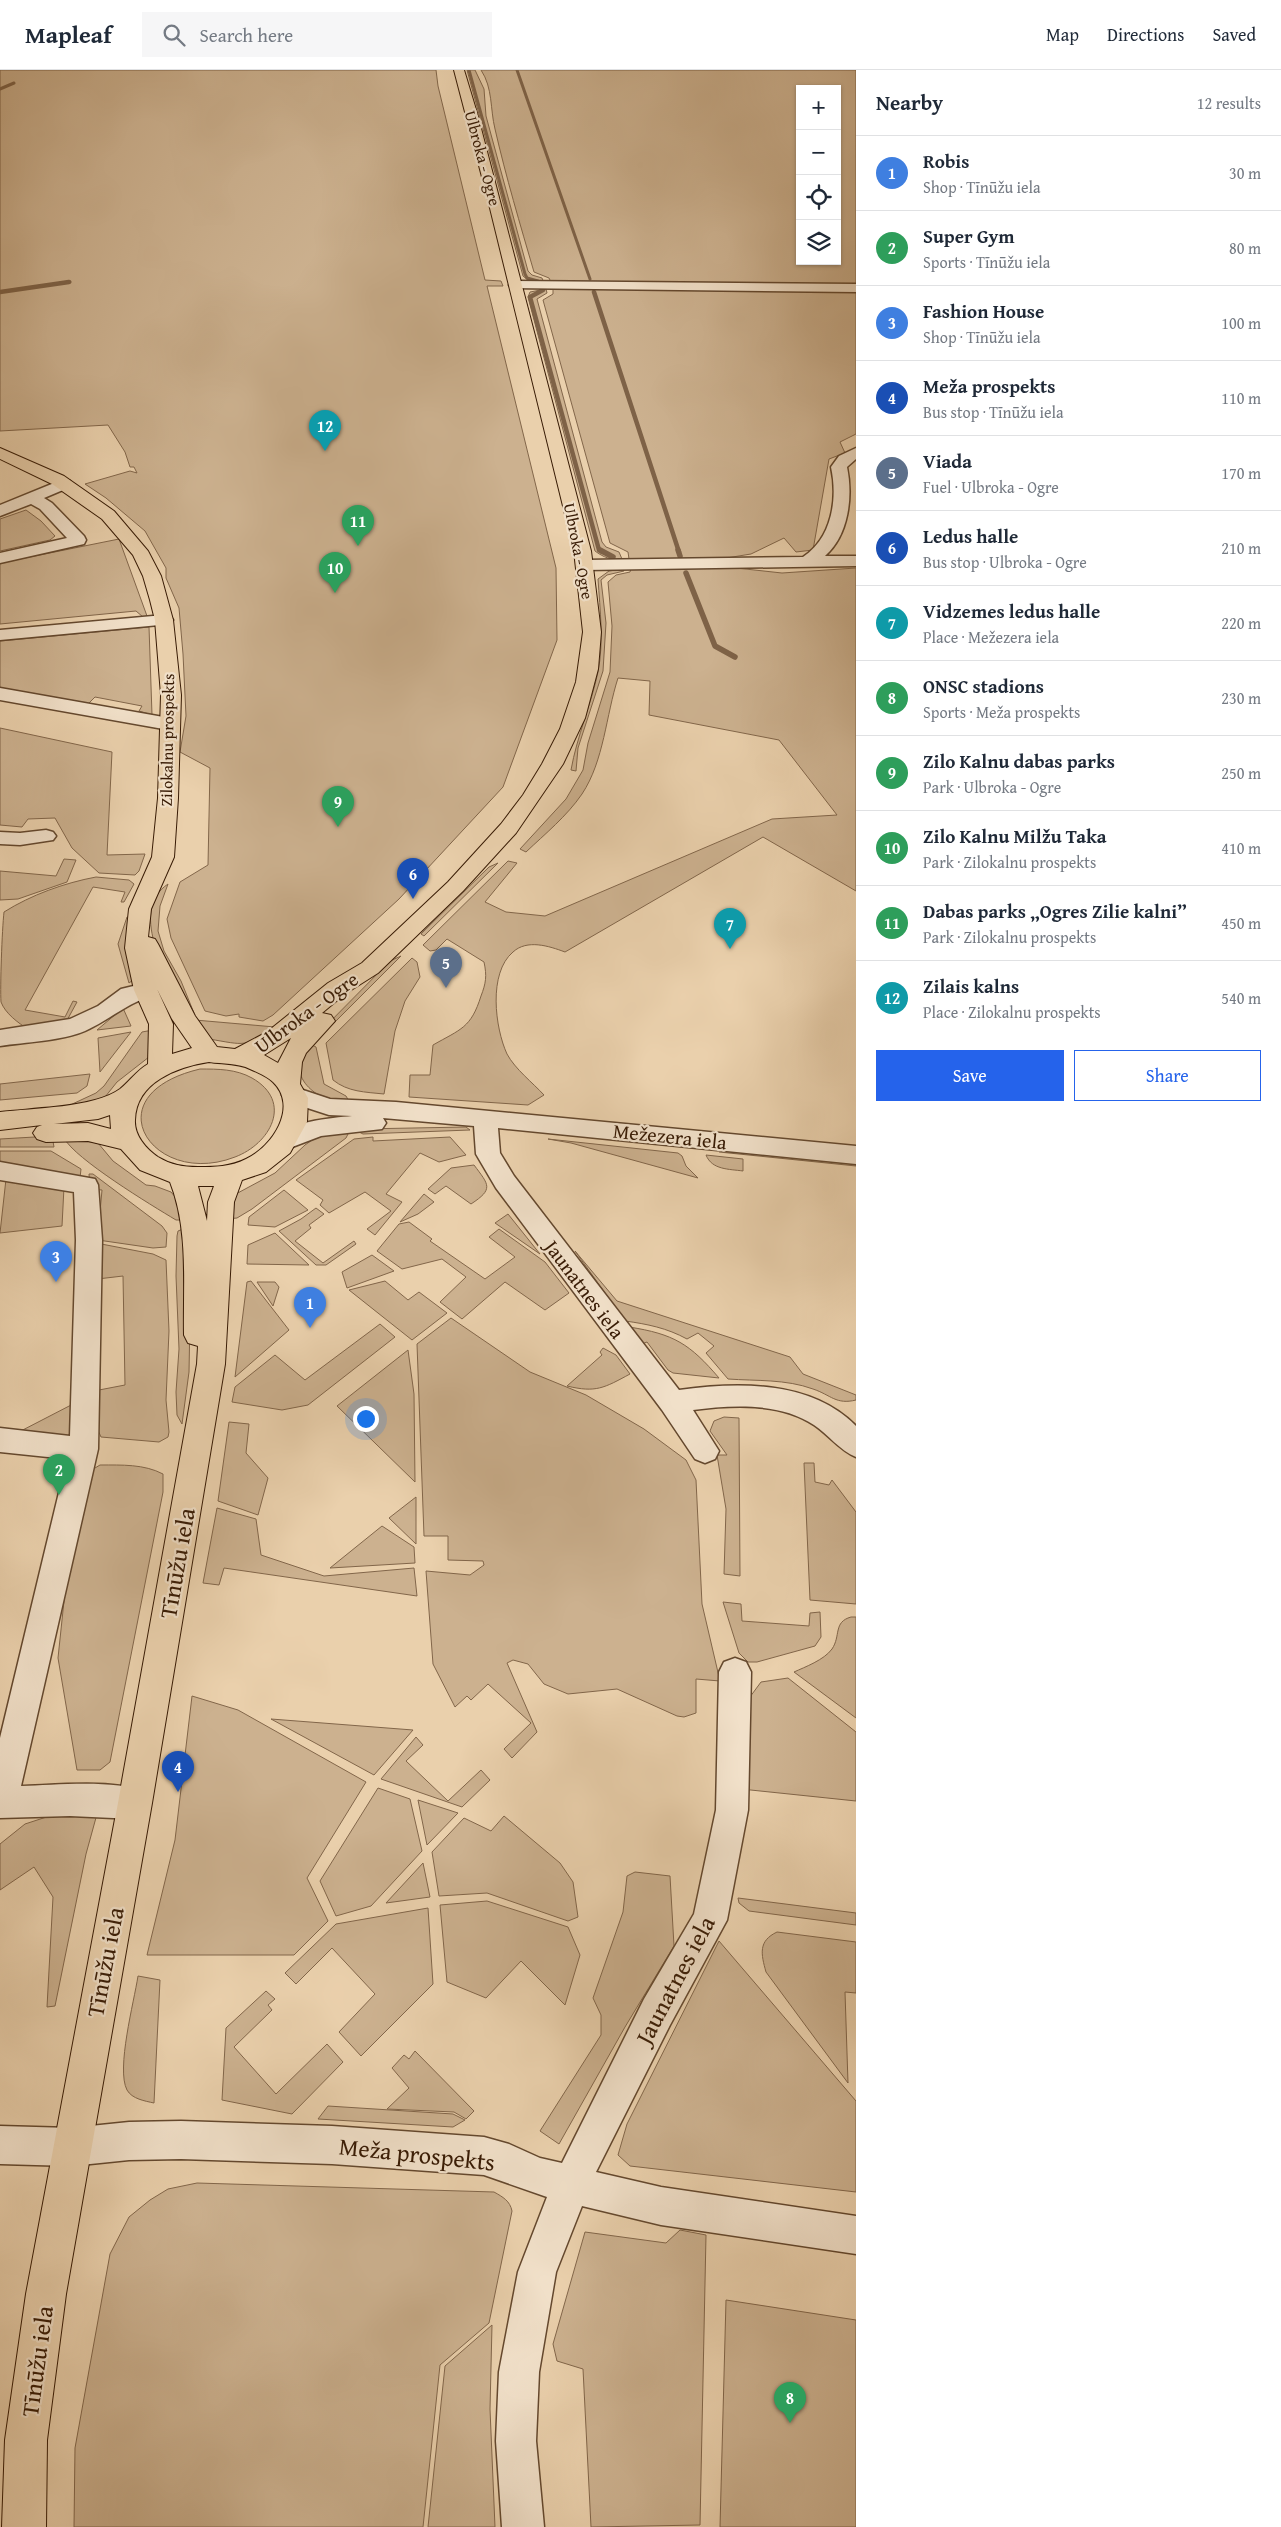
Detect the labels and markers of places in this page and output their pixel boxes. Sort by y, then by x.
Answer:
pin: 12 [309,410,341,451]
pin: 11 [342,505,374,546]
pin: 10 [319,552,351,593]
pin: 9 [322,786,354,827]
pin: 6 [397,858,429,899]
pin: 7 [714,908,746,949]
pin: 5 [430,947,462,988]
pin: 3 [40,1241,72,1282]
pin: 1 [294,1287,326,1328]
pin: 2 [43,1454,75,1495]
pin: 4 [162,1751,194,1792]
pin: 8 [774,2382,806,2423]

